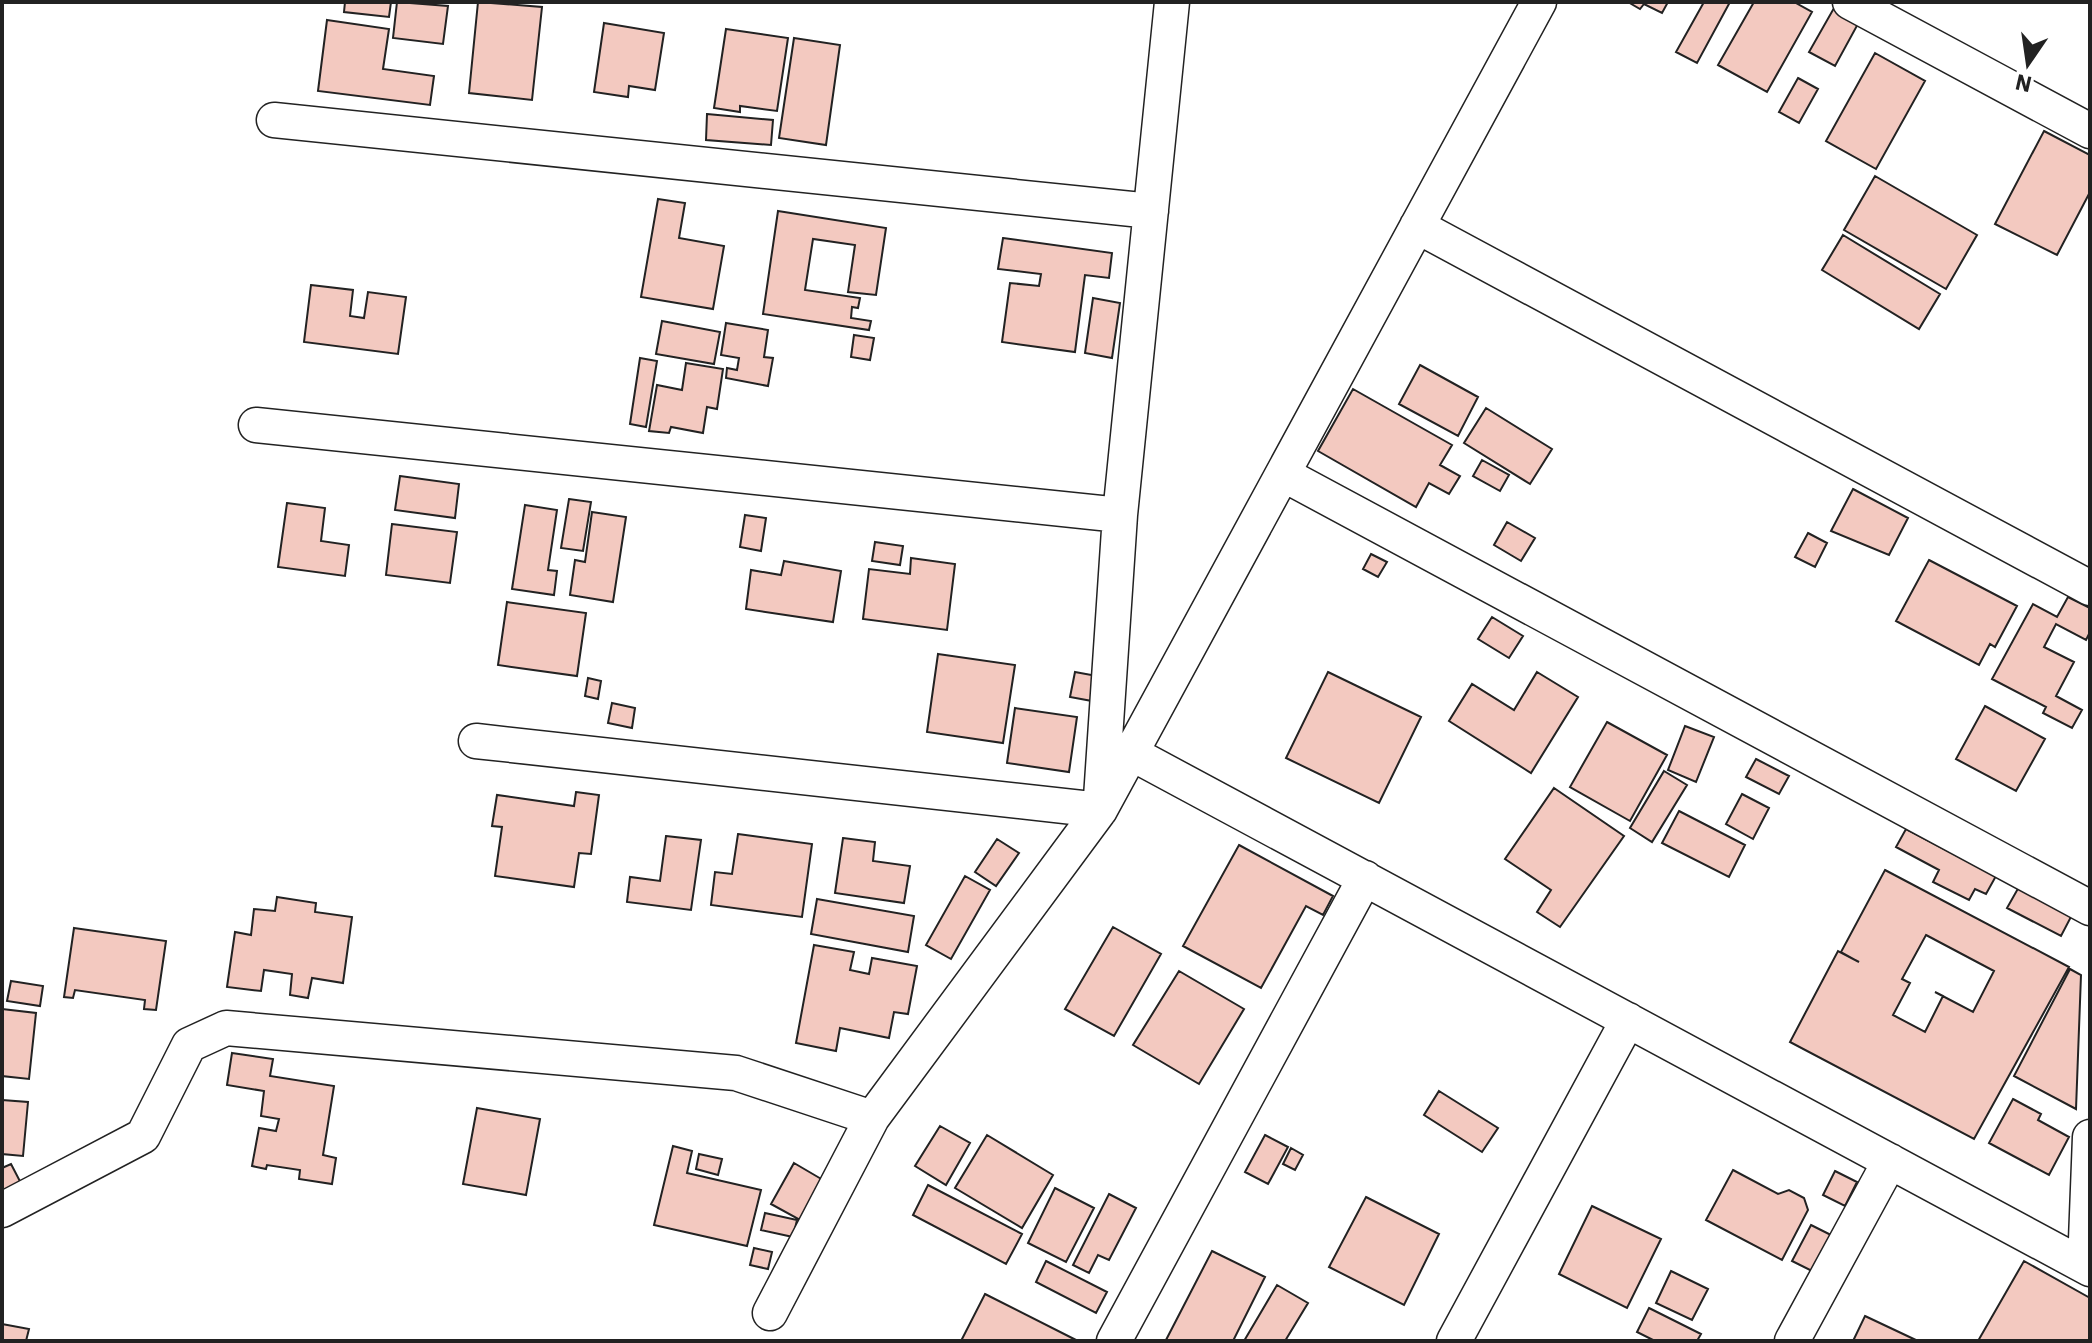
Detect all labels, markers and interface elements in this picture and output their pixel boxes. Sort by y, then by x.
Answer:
north arrow [1988,24,2068,104]
text: N [2012,68,2034,100]

